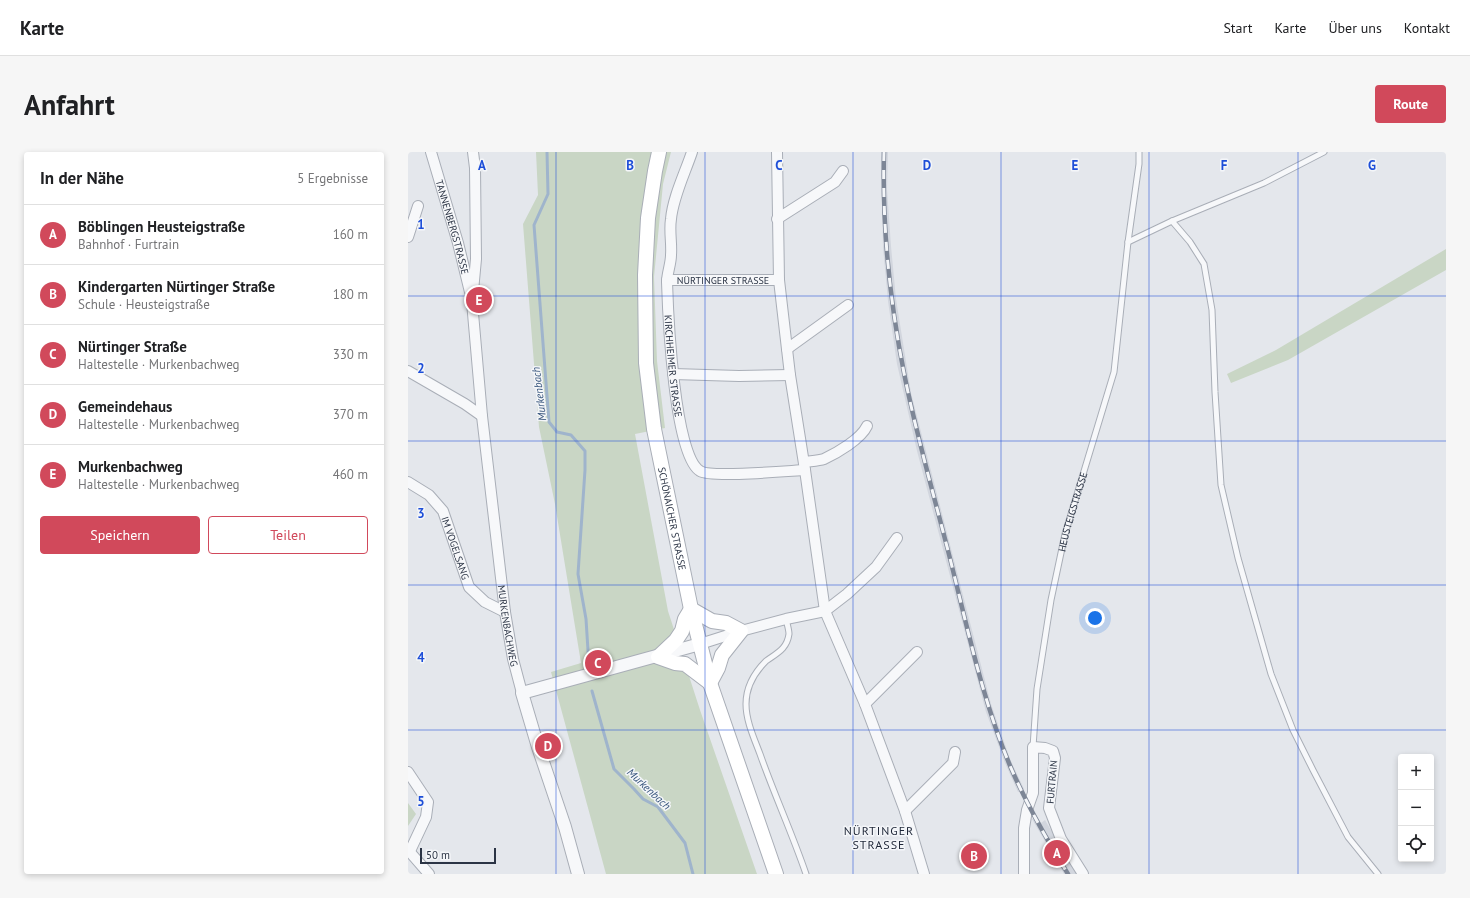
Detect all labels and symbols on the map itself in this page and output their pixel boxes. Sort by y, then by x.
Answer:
text: A [478,157,486,174]
text: B [626,157,634,174]
text: C [775,157,783,174]
text: D [923,157,931,174]
text: E [1072,157,1079,174]
text: F [1221,157,1228,174]
text: G [1368,157,1376,174]
street label: TANNENBERGSTRASSE [433,178,472,276]
text: 1 [417,216,425,233]
street label: NÜRTINGER STRASSE [677,274,769,287]
pin: E [466,285,492,315]
street label: KIRCHHEIMER STRASSE [662,314,685,418]
text: 2 [417,360,425,377]
water label: Murkenbach [529,366,549,422]
street label: SCHÖNAICHER STRASSE [655,466,689,571]
street label: HEUSTEIGSTRASSE [1055,470,1090,553]
text: 3 [417,505,425,522]
street label: IM VOGELSANG [439,515,472,581]
street label: MURKENBACHWEG [495,584,521,668]
your location [1085,608,1105,628]
pin: C [585,648,611,678]
text: 4 [417,649,425,666]
pin: D [535,731,561,761]
street label: FURTRAIN [1044,760,1060,804]
water label: Murkenbach [624,765,674,813]
text: 5 [417,793,425,810]
district label: NÜRTINGER STRASSE [844,823,914,852]
pin: A [1044,838,1070,868]
pin: B [961,841,987,871]
scale bar [420,846,496,865]

